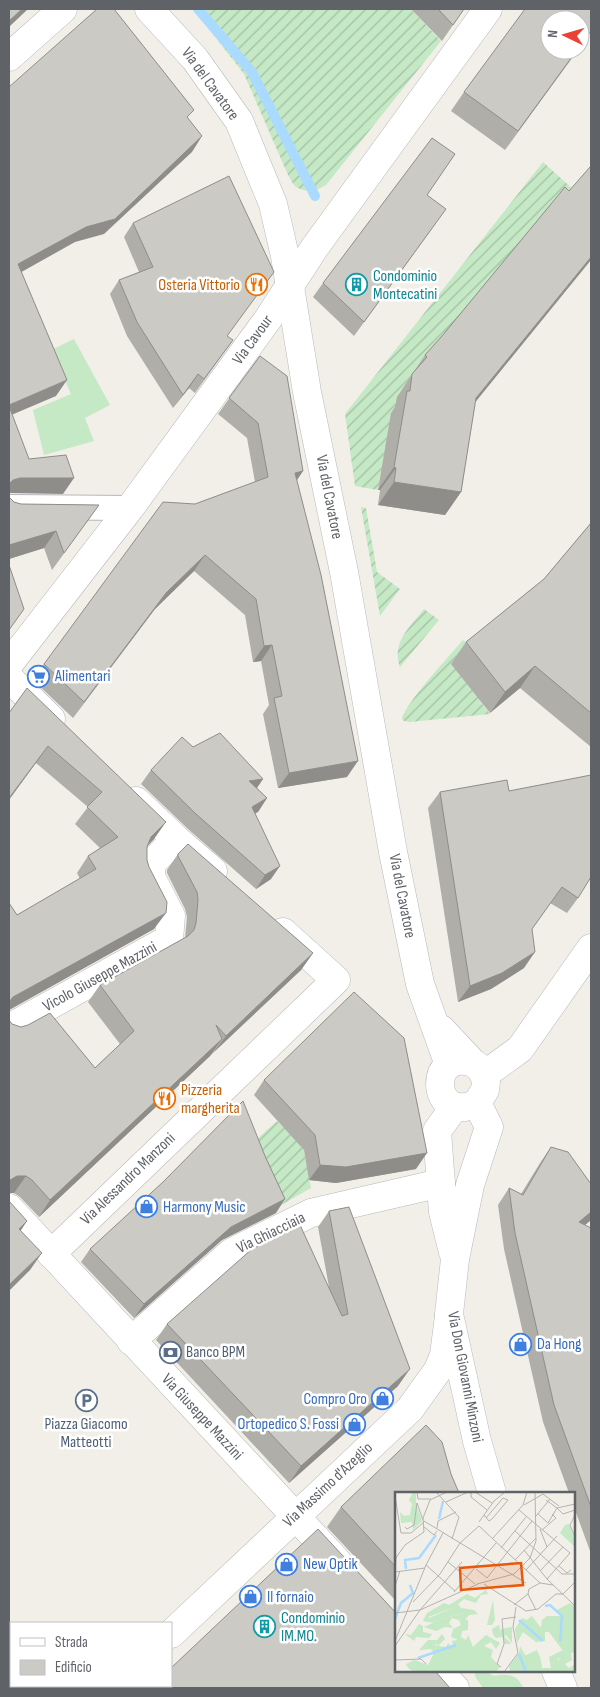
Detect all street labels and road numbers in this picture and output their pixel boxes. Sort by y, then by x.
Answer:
street label: Via del Cavatore [177,44,243,124]
street label: Via Cavour [229,311,277,368]
street label: Via del Cavatore [312,453,346,541]
street label: Via del Cavatore [385,852,419,940]
street label: Vicolo Giuseppe Mazzini [40,938,160,1016]
street label: Via Alessandro Manzoni [77,1129,179,1229]
street label: Via Ghiacciaia [234,1208,308,1258]
street label: Via Don Giovanni Minzoni [443,1310,487,1444]
street label: Via Giuseppe Mazzini [157,1370,247,1464]
street label: Via Massimo d'Azeglio [279,1439,377,1531]

